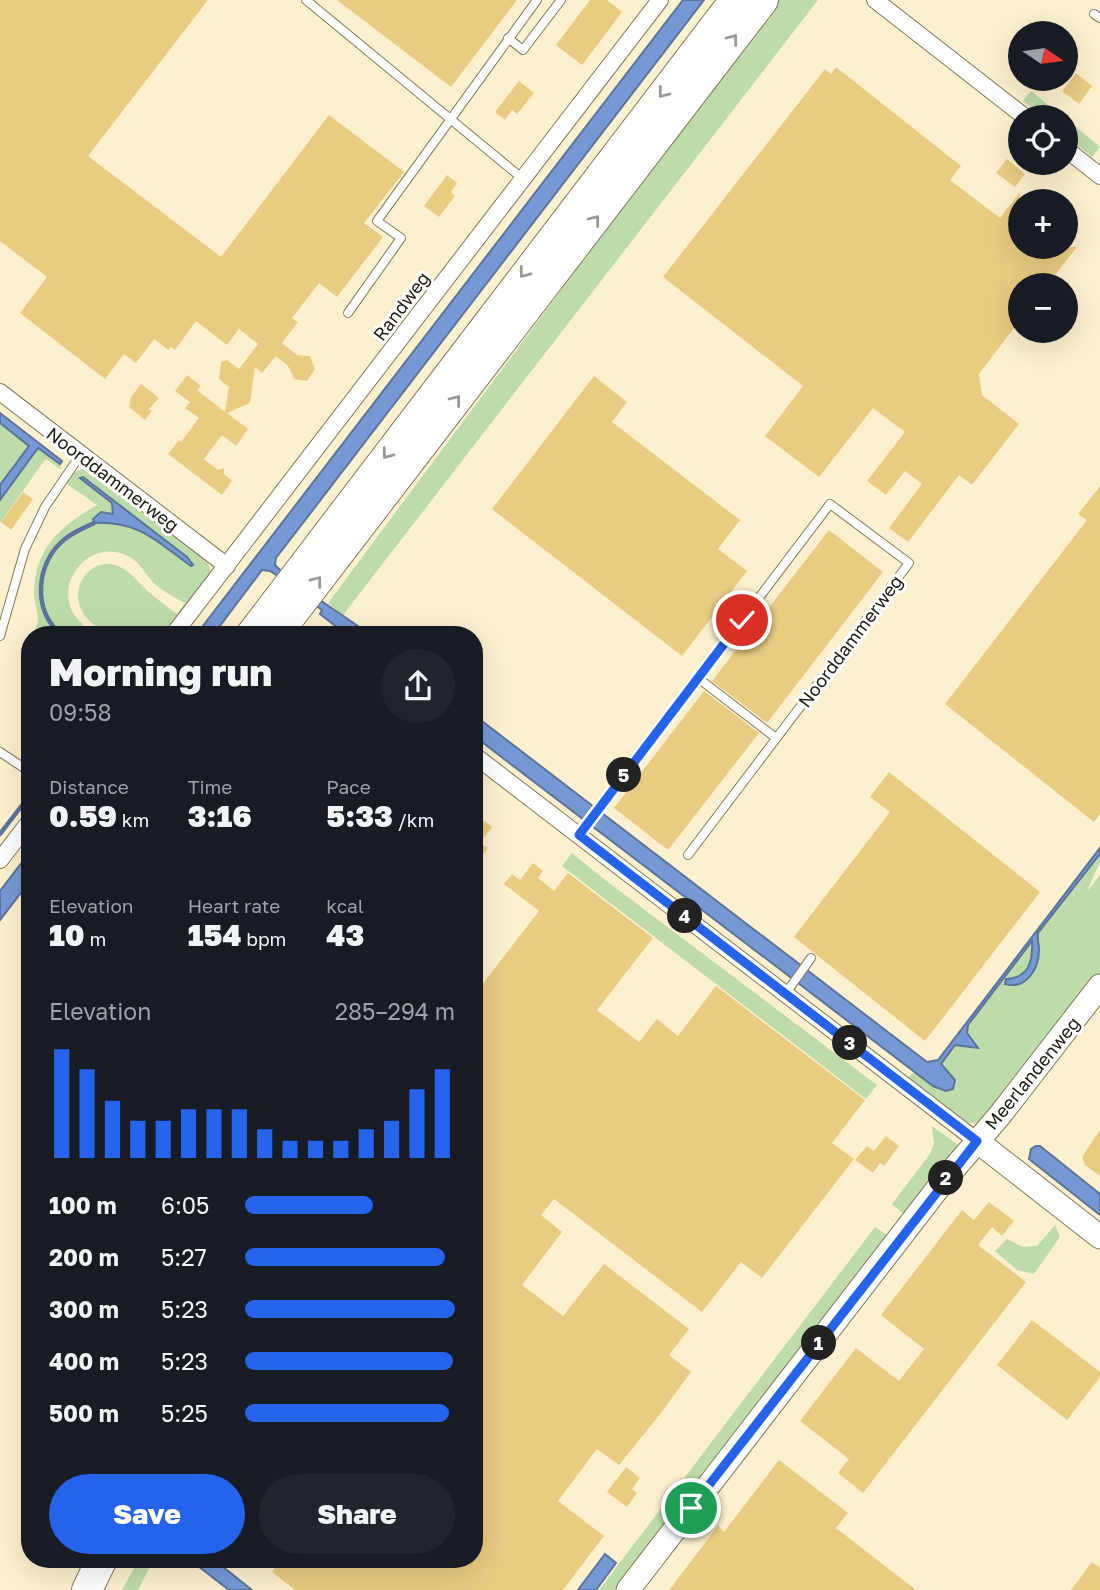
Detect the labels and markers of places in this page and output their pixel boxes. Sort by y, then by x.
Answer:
pin [712,590,772,650]
pin: 5 [606,758,642,792]
pin: 4 [668,898,702,934]
pin: 3 [832,1026,868,1060]
pin: 2 [928,1160,964,1196]
pin: 1 [802,1326,836,1360]
pin [661,1478,721,1538]

